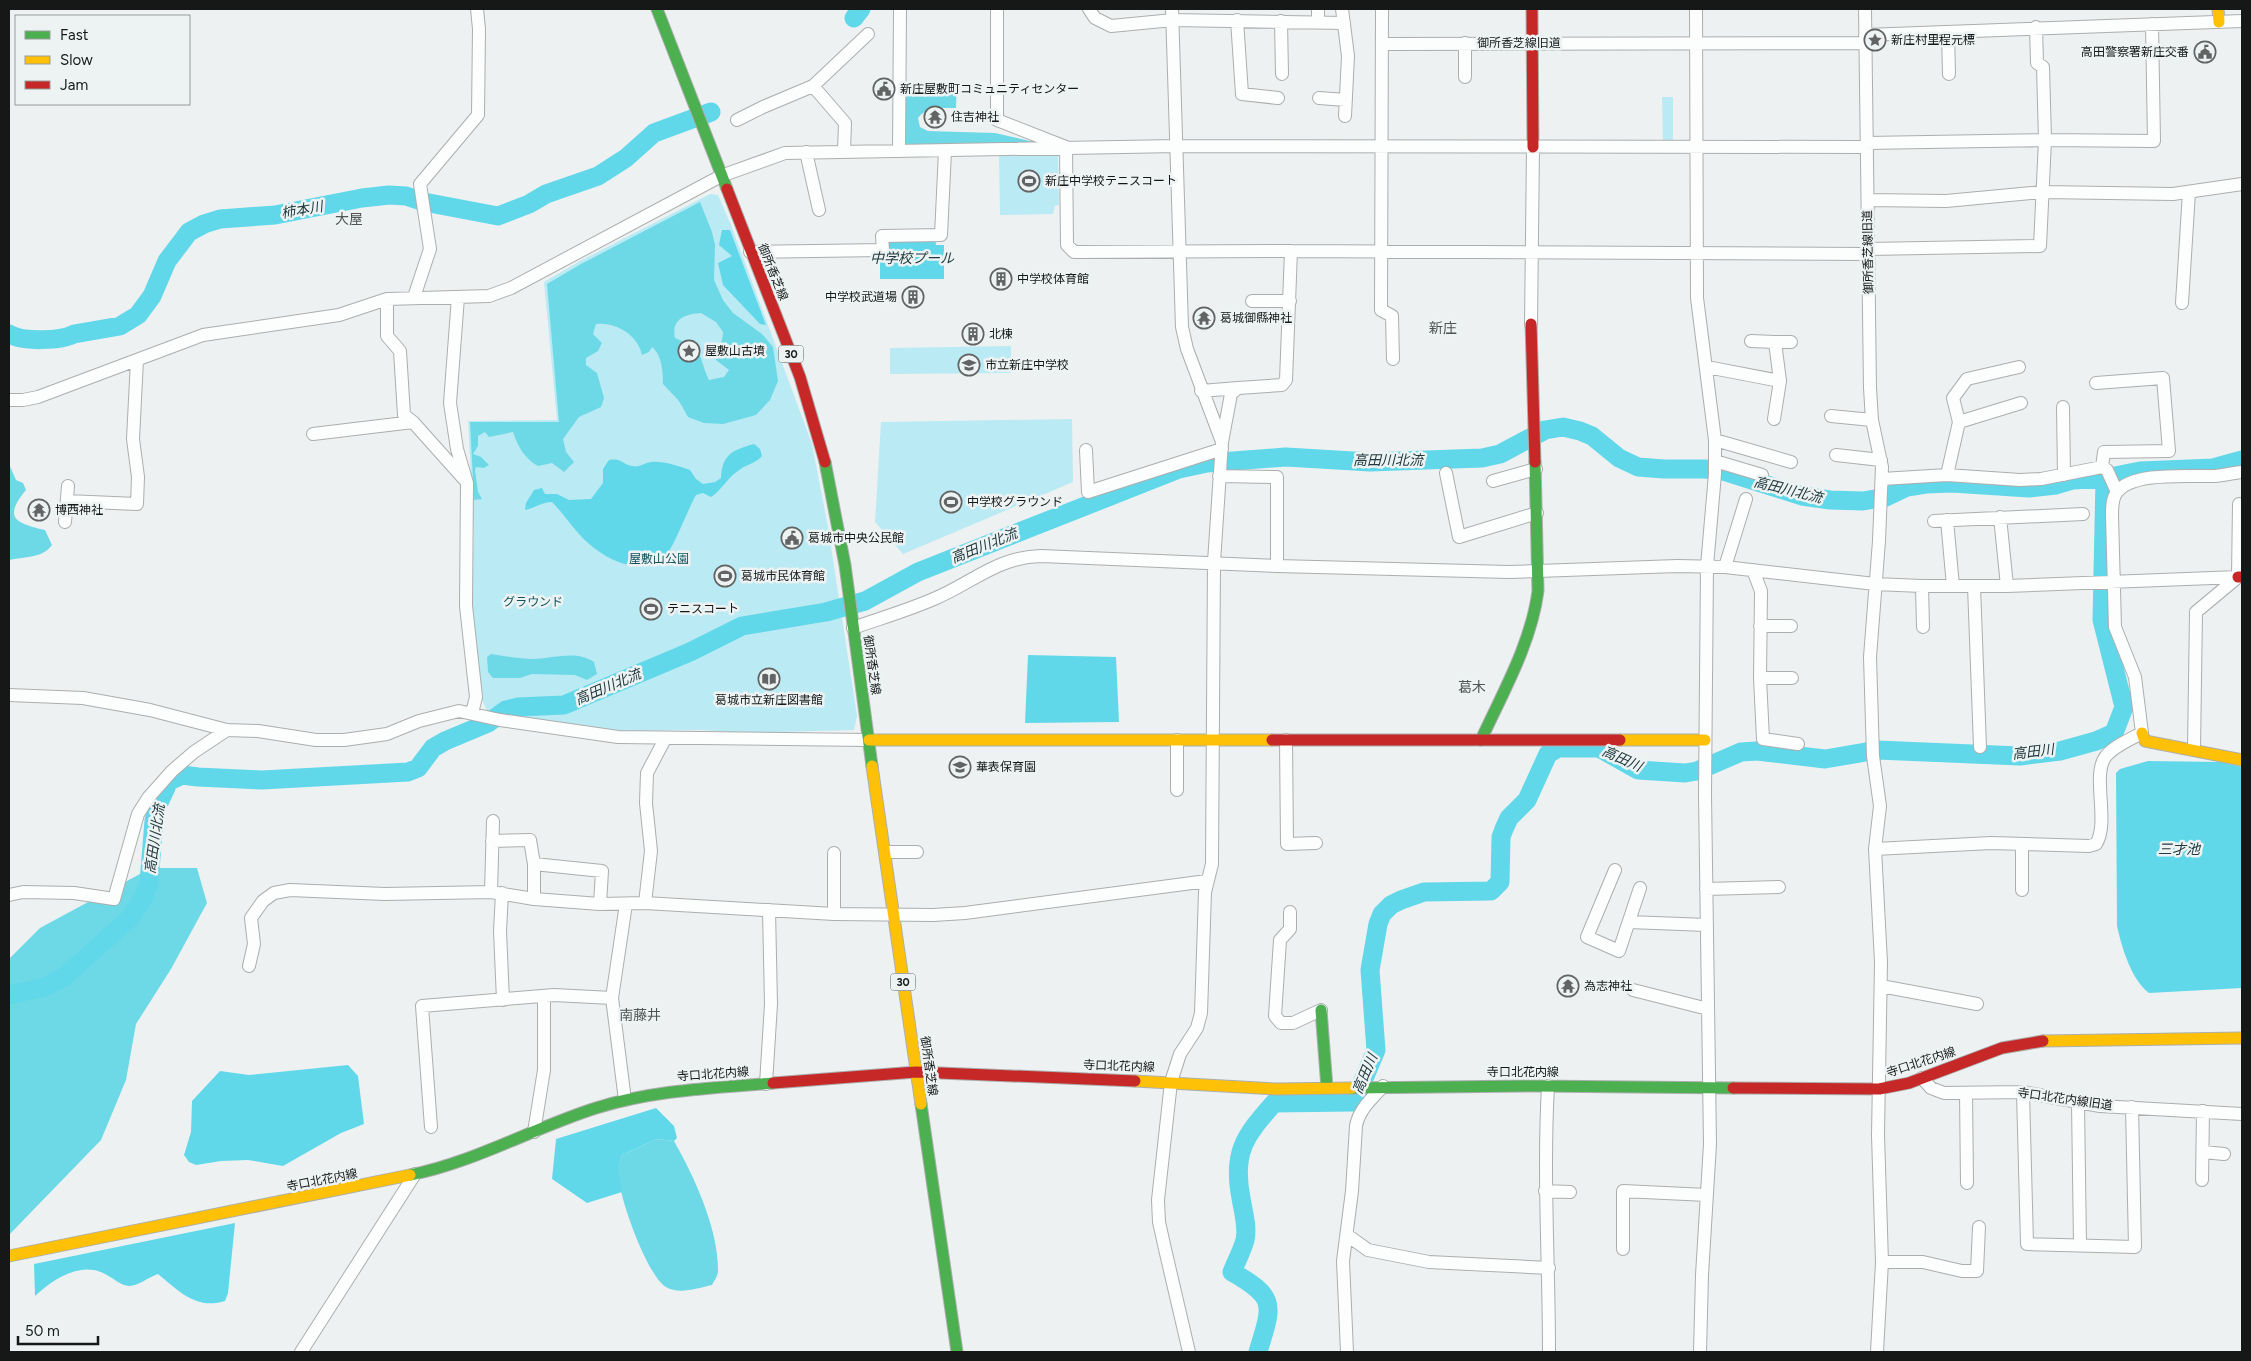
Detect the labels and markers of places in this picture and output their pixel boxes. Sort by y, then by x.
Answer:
place icon: 新庄村里程元標 [1863,28,1887,52]
place label: 新庄村里程元標 [1891,33,1975,47]
public building icon: 高田警察署新庄交番 [2193,40,2217,64]
place label: 高田警察署新庄交番 [2081,45,2189,59]
public building icon: 新庄屋敷町コミュニティセンター [872,77,896,101]
place label: 新庄屋敷町コミュニティセンター [900,82,1079,96]
temple icon: 住吉神社 [923,105,947,129]
place label: 住吉神社 [951,110,999,124]
sports icon: 新庄中学校テニスコート [1017,169,1041,193]
place label: 新庄中学校テニスコート [1045,174,1177,188]
building icon: 中学校体育館 [989,267,1013,291]
place label: 中学校体育館 [1017,272,1089,286]
building icon: 中学校武道場 [901,285,925,309]
place label: 中学校武道場 [825,290,897,304]
temple icon: 葛城御縣神社 [1192,306,1216,330]
place label: 葛城御縣神社 [1220,311,1292,325]
building icon: 北棟 [961,322,985,346]
place label: 北棟 [989,327,1013,341]
place icon: 屋敷山古墳 [677,339,701,363]
place label: 屋敷山古墳 [705,344,765,358]
school or university icon: 市立新庄中学校 [957,353,981,377]
place label: 市立新庄中学校 [985,358,1069,372]
sports icon: 中学校グラウンド [939,490,963,514]
place label: 中学校グラウンド [967,495,1063,509]
temple icon: 博西神社 [27,498,51,522]
place label: 博西神社 [55,503,103,517]
public building icon: 葛城市中央公民館 [780,526,804,550]
place label: 葛城市中央公民館 [808,531,904,545]
sports icon: 葛城市民体育館 [713,564,737,588]
place label: 葛城市民体育館 [741,569,825,583]
sports icon: テニスコート [639,597,663,621]
place label: テニスコート [667,602,739,616]
library icon: 葛城市立新庄図書館 [757,667,781,691]
place label: 葛城市立新庄図書館 [715,693,823,707]
school or university icon: 華表保育園 [948,755,972,779]
place label: 華表保育園 [976,760,1036,774]
temple icon: 為志神社 [1556,974,1580,998]
place label: 為志神社 [1584,979,1632,993]

